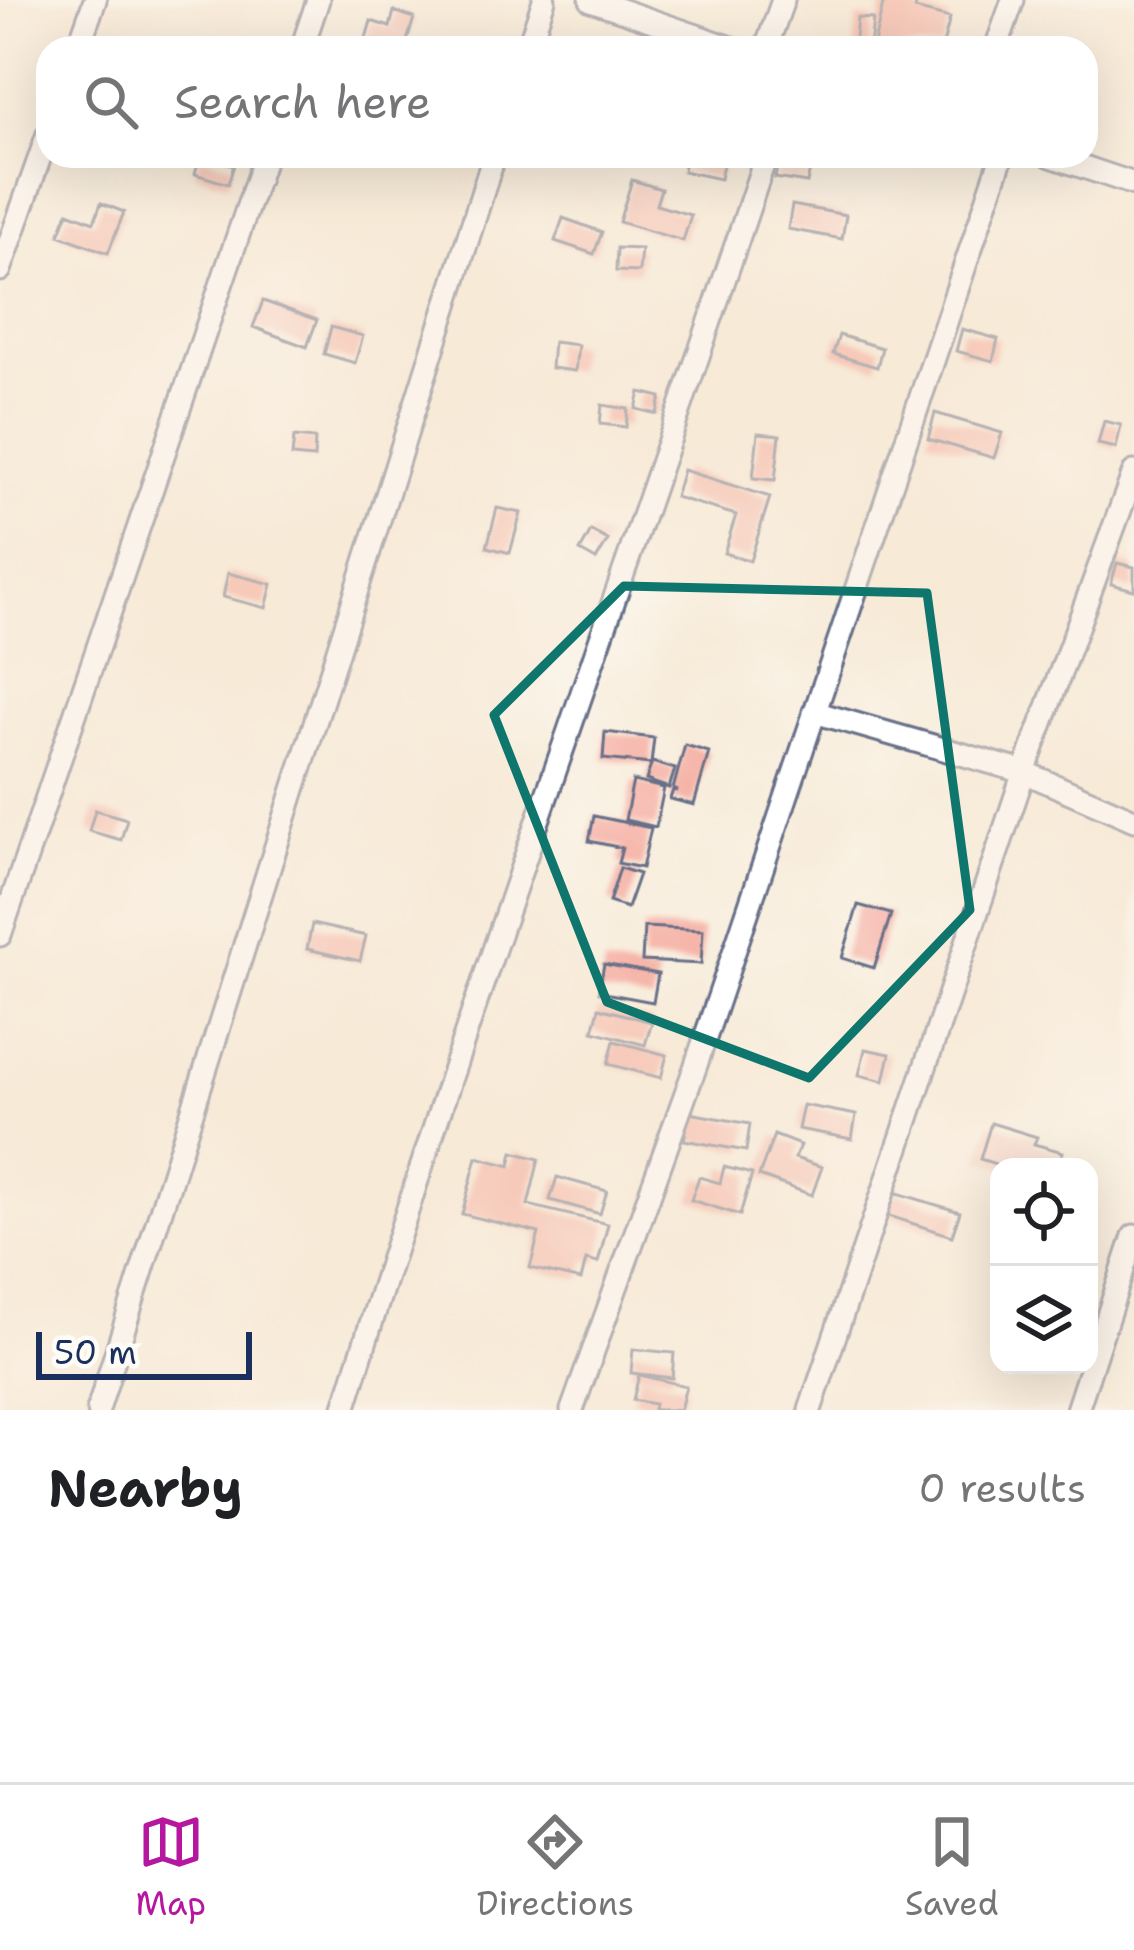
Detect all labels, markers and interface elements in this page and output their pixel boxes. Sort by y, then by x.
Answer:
search box [36,36,1098,168]
icon: search [78,69,144,135]
text: Search here [174,72,431,132]
map controls [990,1158,1098,1374]
button: locate [990,1158,1098,1266]
button: layers [990,1266,1098,1374]
scale bar [36,1326,252,1379]
text: 50 m [54,1330,137,1375]
text: Nearby [48,1454,243,1522]
text: 0 results [919,1462,1086,1514]
tab: Map [135,1809,206,1926]
tab: Directions [477,1809,634,1926]
tab: Saved [905,1809,999,1926]

